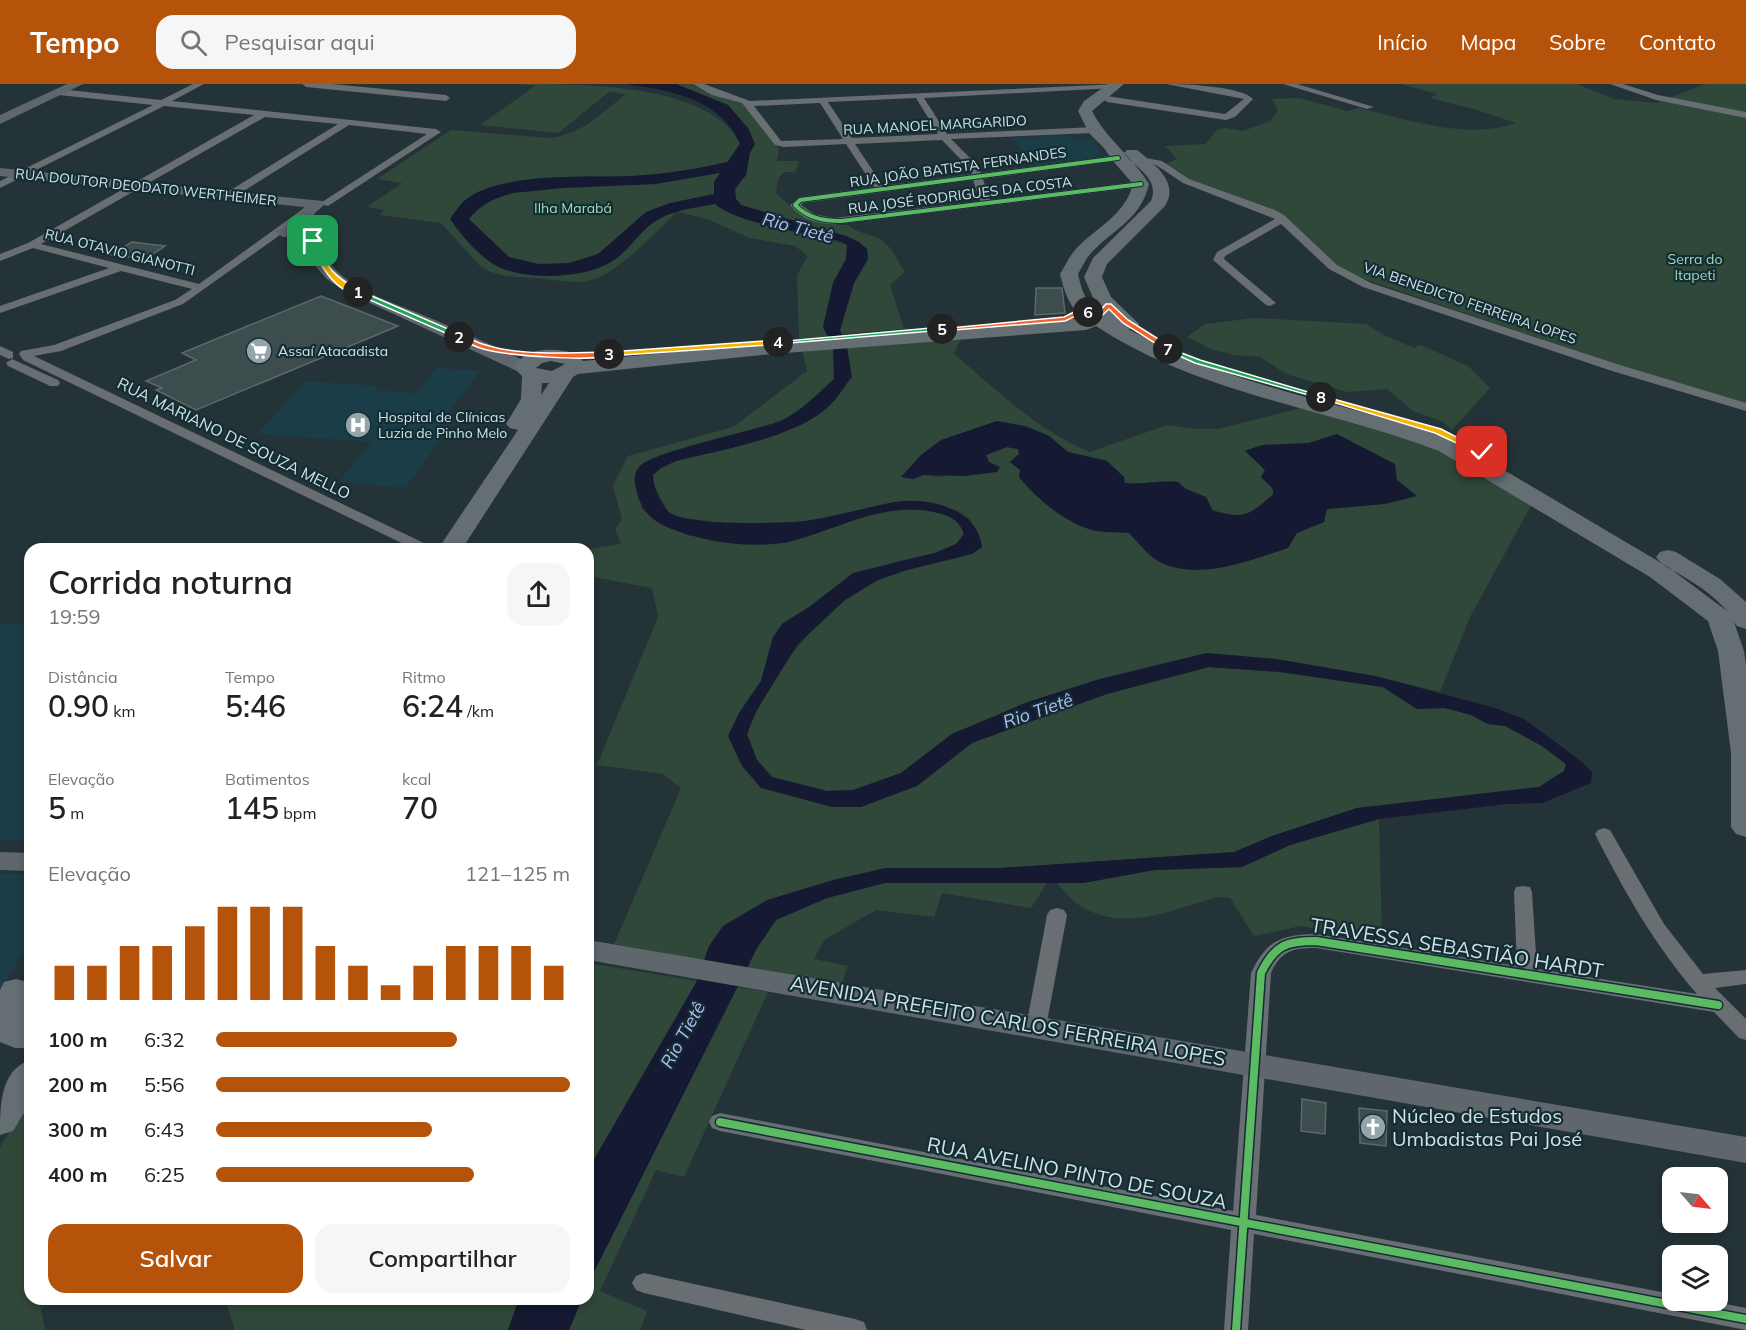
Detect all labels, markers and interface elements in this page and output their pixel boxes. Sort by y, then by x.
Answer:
search box [156,15,576,69]
text: Tempo [30,25,120,60]
icon: search [177,26,210,59]
text: Pesquisar aqui [225,28,375,56]
text: Início [1377,29,1427,55]
text: Mapa [1460,29,1516,55]
text: Sobre [1549,29,1606,55]
text: Contato [1639,29,1716,55]
street label: RUA MANOEL MARGARIDO [843,111,1027,139]
street label: RUA JOÃO BATISTA FERNANDES [849,143,1068,191]
street label: RUA DOUTOR DEODATO WERTHEIMER [14,164,278,210]
street label: RUA JOSÉ RODRIGUES DA COSTA [847,172,1074,218]
park label: Ilha Marabá [534,199,612,217]
water label: Rio Tietê [760,207,836,248]
pin [287,215,338,266]
icon: arrive [296,224,329,257]
street label: RUA OTAVIO GIANOTTI [43,225,197,279]
park label: Serra do Itapeti [1668,250,1722,284]
street label: VIA BENEDICTO FERREIRA LOPES [1361,258,1579,348]
pin: 1 [343,277,373,307]
text: 1 [353,282,363,302]
pin: 6 [1073,297,1103,327]
text: 6 [1083,302,1093,322]
pin: 5 [927,314,957,344]
text: 5 [937,319,947,339]
pin: 2 [444,322,474,352]
text: 2 [454,327,464,347]
pin: 4 [763,327,793,357]
text: 4 [773,332,783,352]
pin: 7 [1153,334,1183,364]
supermarket icon: Assaí Atacadista [244,336,274,366]
pin: 3 [594,339,624,369]
text: 7 [1163,339,1173,359]
place label: Assaí Atacadista [278,342,388,360]
text: 3 [604,344,614,364]
street label: RUA MARIANO DE SOUZA MELLO [114,373,354,503]
pin: 8 [1306,382,1336,412]
text: 8 [1316,387,1326,407]
place label: Hospital de Clínicas Luzia de Pinho Melo [378,408,507,442]
hospital icon: Hospital de Clínicas Luzia de Pinho Melo [343,410,373,440]
pin [1456,426,1507,477]
icon: check [1465,435,1498,468]
text: Corrida noturna [48,561,293,602]
button: share [507,563,570,626]
text: 19:59 [48,604,101,629]
text: Distância [48,667,118,687]
text: Tempo [225,667,275,687]
text: Ritmo [402,667,446,687]
text: 0.90 [48,687,109,725]
text: 5:46 [225,687,286,725]
text: 6:24 [402,687,463,725]
water label: Rio Tietê [1000,688,1076,733]
text: km [109,701,136,721]
text: /km [463,701,494,721]
text: Elevação [48,769,114,789]
text: Batimentos [225,769,310,789]
text: kcal [402,769,431,789]
text: 5 [48,789,66,827]
text: 145 [225,789,279,827]
text: 70 [402,789,438,827]
text: m [66,803,84,823]
text: bpm [279,803,316,823]
text: Elevação [48,861,131,886]
text: 121–125 m [465,861,570,886]
street label: TRAVESSA SEBASTIÃO HARDT [1309,912,1605,983]
street label: AVENIDA PREFEITO CARLOS FERREIRA LOPES [788,970,1228,1071]
water label: Rio Tietê [655,997,710,1072]
text: 100 m [48,1027,107,1052]
text: 6:32 [144,1027,185,1052]
text: 200 m [48,1072,107,1097]
text: 5:56 [144,1072,185,1097]
place label: Núcleo de Estudos Umbadistas Pai José [1392,1103,1582,1151]
church icon: Núcleo de Estudos Umbadistas Pai José [1358,1112,1388,1142]
text: 300 m [48,1117,107,1142]
text: 6:43 [144,1117,185,1142]
street label: RUA AVELINO PINTO DE SOUZA [925,1131,1230,1214]
text: 400 m [48,1162,107,1187]
text: 6:25 [144,1162,185,1187]
north arrow [1662,1167,1728,1233]
map controls [1662,1167,1728,1311]
button: Salvar [48,1224,303,1293]
button: Compartilhar [315,1224,570,1293]
button: layers [1662,1245,1728,1311]

